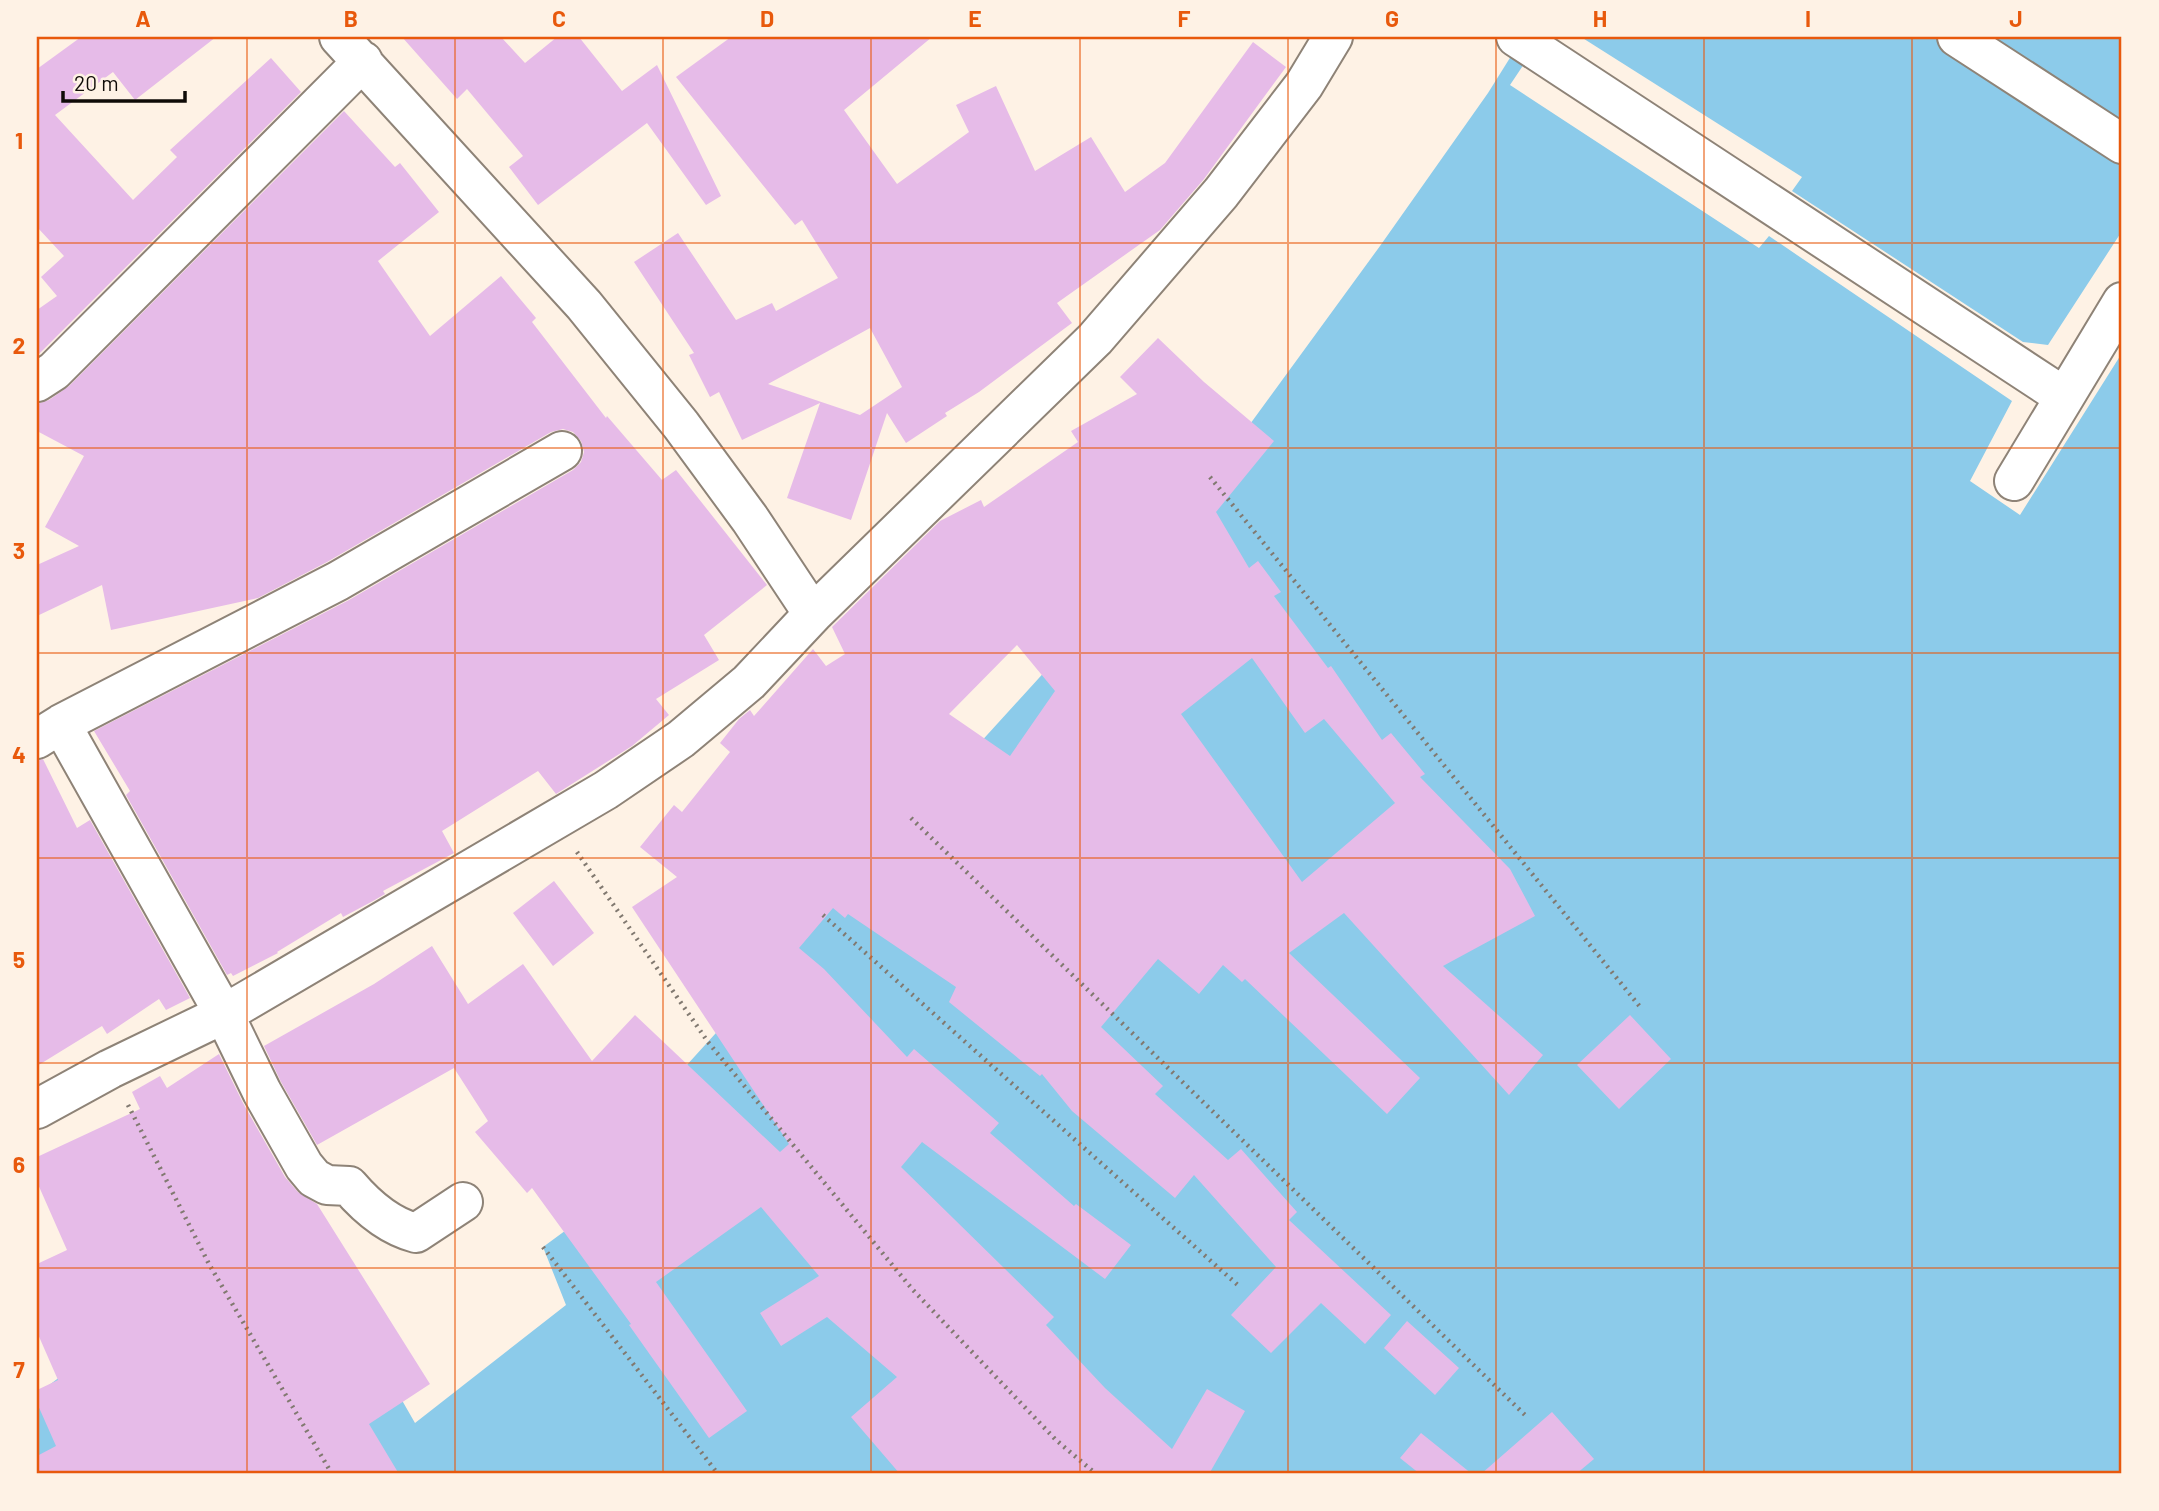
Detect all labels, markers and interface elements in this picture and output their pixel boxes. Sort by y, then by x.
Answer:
text: A [135,4,151,32]
text: B [344,4,358,32]
text: C [552,4,566,32]
text: D [760,4,774,32]
text: E [968,4,982,32]
text: F [1178,4,1191,32]
text: G [1385,4,1399,32]
text: H [1593,4,1607,32]
text: I [1805,4,1811,32]
text: J [2009,4,2023,32]
scale bar [63,60,186,104]
text: 20 m [74,70,119,95]
text: 1 [15,126,23,154]
text: 2 [13,331,25,359]
text: 3 [13,536,25,564]
text: 4 [12,740,26,768]
text: 5 [13,945,25,973]
text: 6 [13,1150,25,1178]
text: 7 [13,1355,25,1383]

